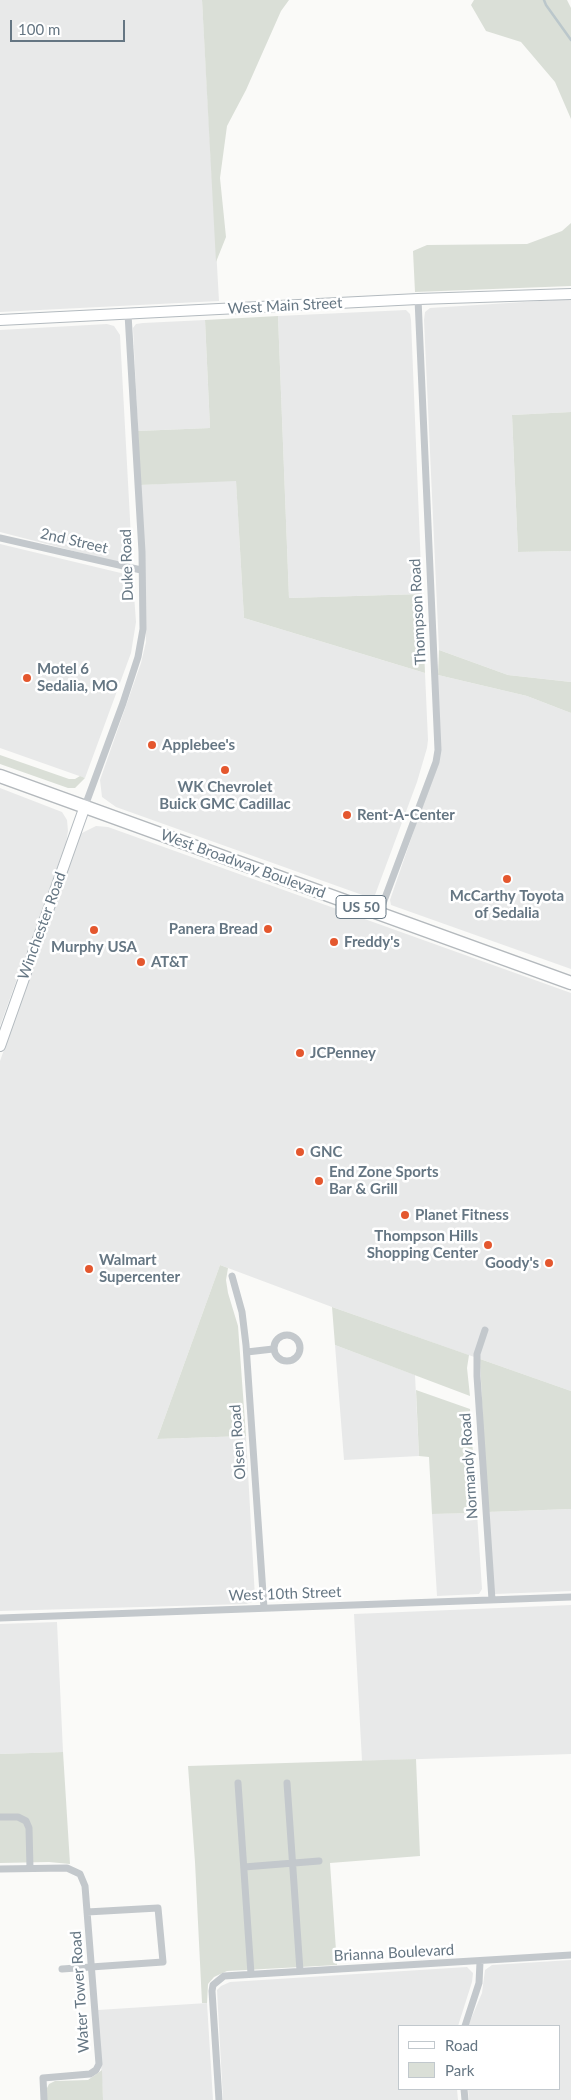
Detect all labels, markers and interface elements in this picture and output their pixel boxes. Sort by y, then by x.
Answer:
scale bar [12,10,128,42]
text: 100 m [18,20,60,38]
street label: West Main Street [227,294,343,318]
street label: 2nd Street [38,524,110,558]
street label: Duke Road [117,529,137,601]
street label: Thompson Road [406,558,430,666]
place label: Motel 6 Sedalia, MO [37,660,118,695]
marker: Motel 6 Sedalia, MO [21,672,33,684]
place label: Applebee's [162,736,235,754]
marker: Applebee's [146,739,158,751]
marker: WK Chevrolet Buick GMC Cadillac [219,764,231,776]
place label: WK Chevrolet Buick GMC Cadillac [159,778,291,813]
place label: Rent-A-Center [357,806,455,824]
marker: Rent-A-Center [341,809,353,821]
street label: West Broadway Boulevard [158,826,328,902]
street label: Winchester Road [14,870,70,982]
marker: McCarthy Toyota of Sedalia [501,873,513,885]
place label: McCarthy Toyota of Sedalia [450,887,564,922]
road number: US 50 [336,896,386,919]
place label: Panera Bread [169,920,258,938]
marker: Panera Bread [262,923,274,935]
marker: Murphy USA [88,924,100,936]
place label: Freddy's [344,933,400,951]
marker: Freddy's [328,936,340,948]
place label: Murphy USA [51,938,137,956]
place label: AT&T [151,953,188,971]
marker: AT&T [135,956,147,968]
place label: JCPenney [310,1044,376,1062]
marker: JCPenney [294,1047,306,1059]
place label: GNC [310,1143,342,1161]
marker: GNC [294,1146,306,1158]
place label: End Zone Sports Bar & Grill [329,1163,439,1198]
marker: End Zone Sports Bar & Grill [313,1175,325,1187]
place label: Planet Fitness [415,1206,509,1224]
marker: Planet Fitness [399,1209,411,1221]
place label: Thompson Hills Shopping Center [367,1227,478,1262]
marker: Thompson Hills Shopping Center [482,1239,494,1251]
place label: Walmart Supercenter [99,1251,180,1286]
place label: Goody's [485,1254,539,1272]
marker: Goody's [543,1257,555,1269]
marker: Walmart Supercenter [83,1263,95,1275]
street label: Olsen Road [226,1404,250,1480]
street label: Normandy Road [456,1412,482,1520]
street label: West 10th Street [228,1583,342,1605]
street label: Water Tower Road [67,1930,93,2054]
street label: Brianna Boulevard [333,1941,455,1965]
legend [398,2025,561,2090]
text: Road [445,2036,478,2054]
text: Park [445,2061,474,2079]

